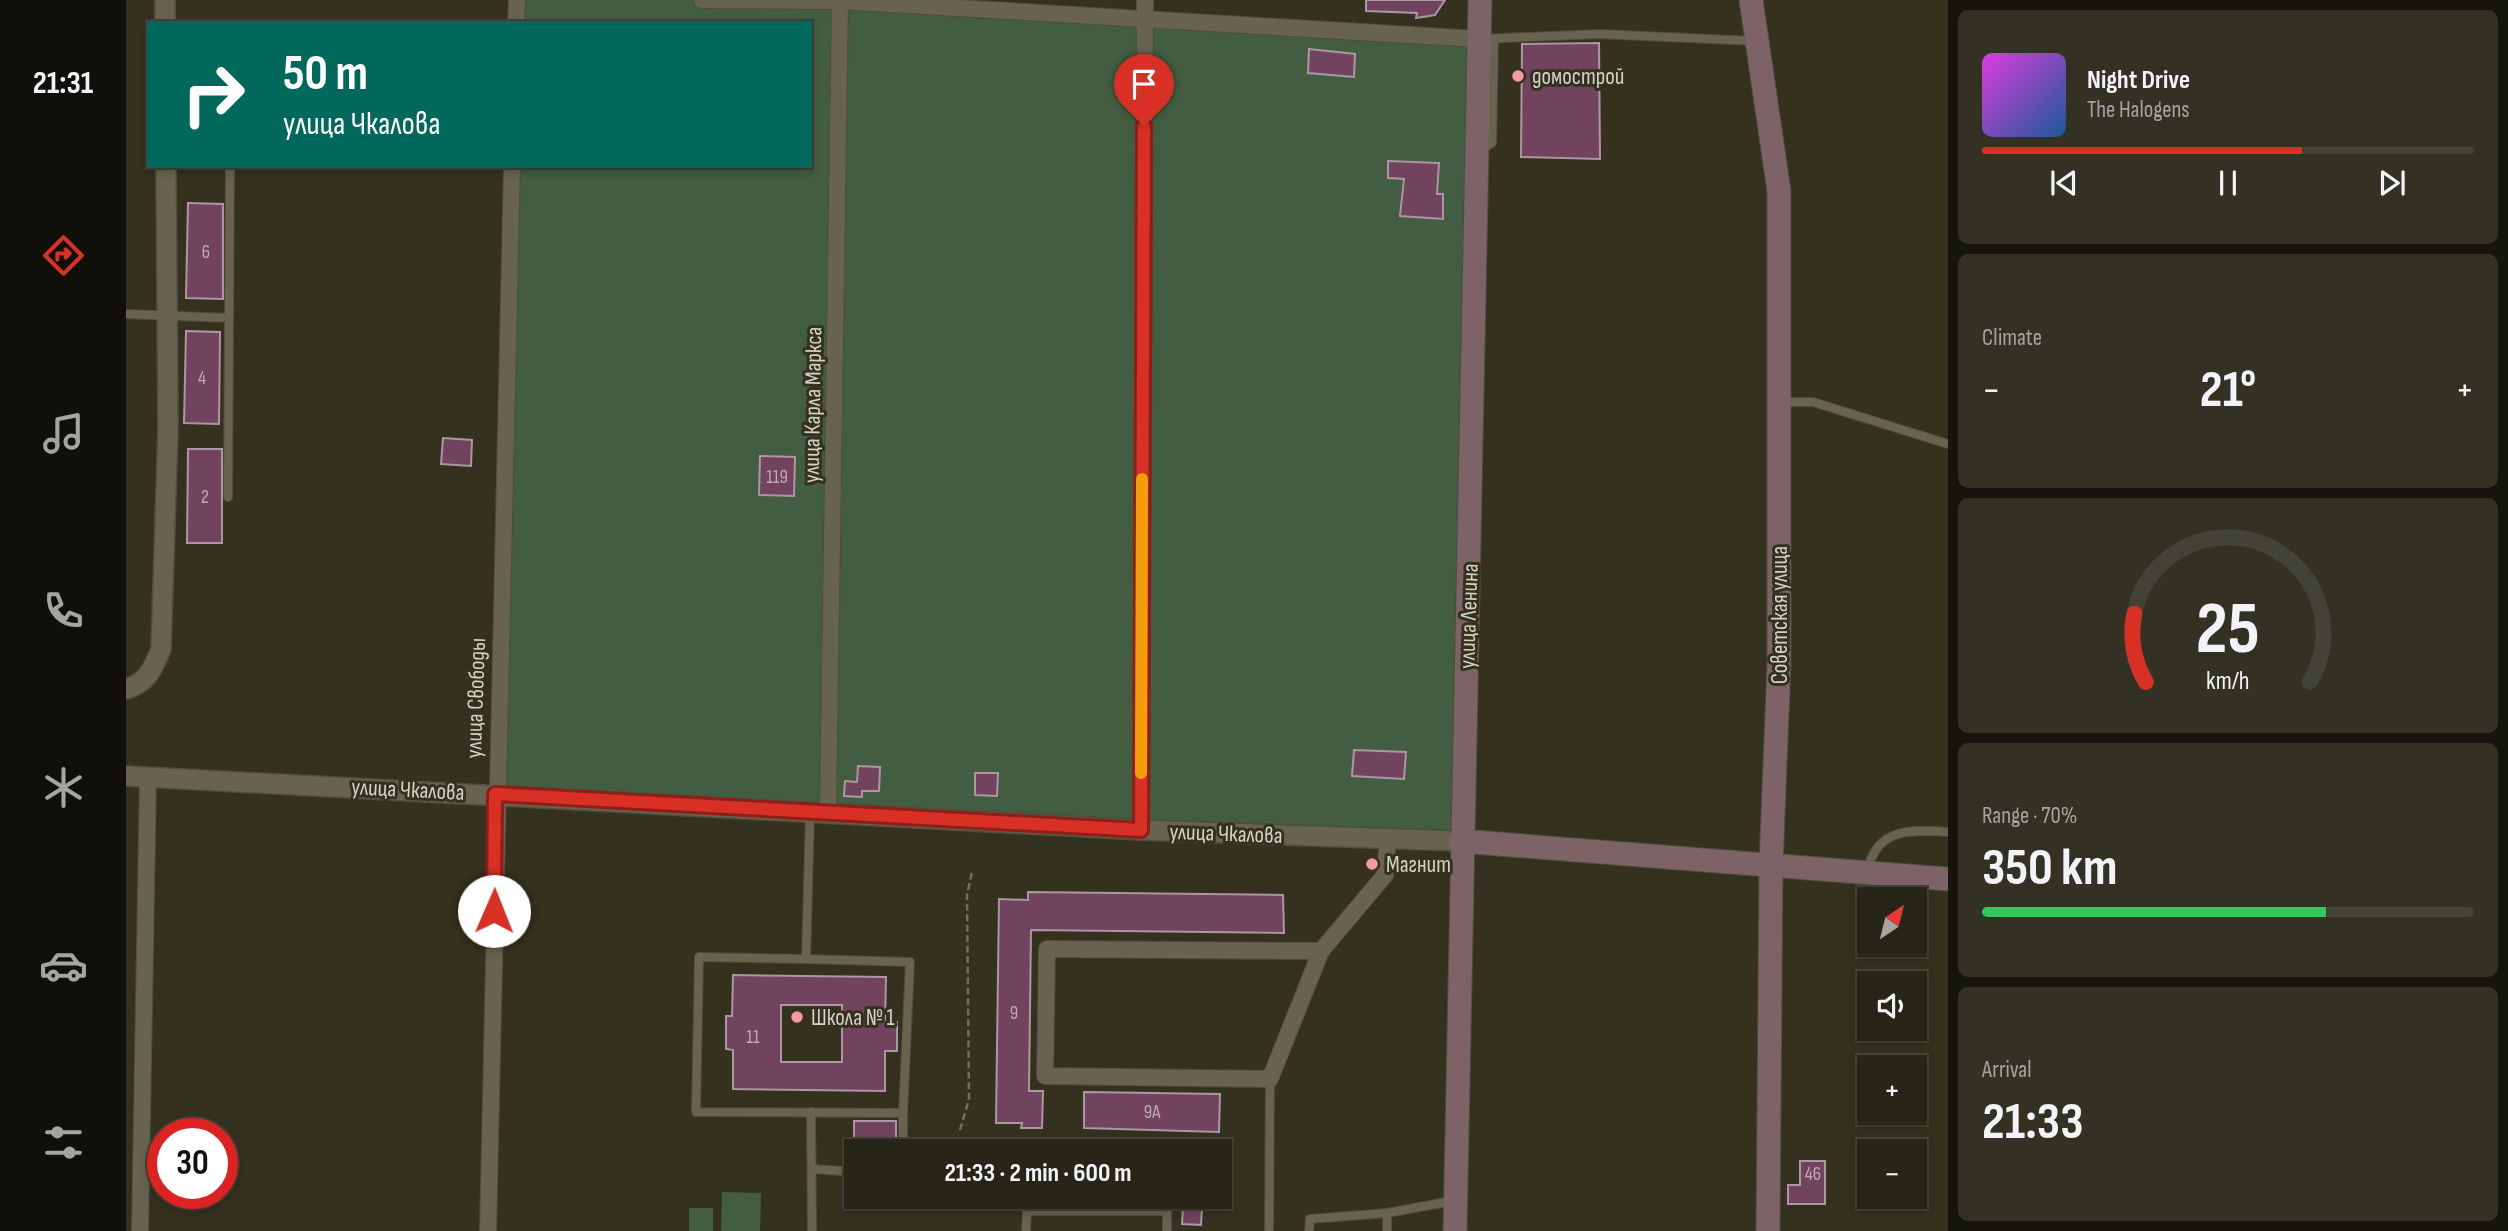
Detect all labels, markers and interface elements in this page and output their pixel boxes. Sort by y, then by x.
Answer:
text: 50 m [283,45,368,104]
icon: right [168,49,259,140]
pin [1114,54,1174,126]
place label: домострой [1532,63,1624,91]
text: 21:31 [33,64,93,103]
icon: arrive [1125,65,1163,103]
text: Night Drive [2087,65,2190,96]
marker: домострой [1510,68,1526,84]
text: The Halogens [2087,96,2190,124]
text: улица Чкалова [283,105,441,144]
icon: previous [2045,164,2083,202]
icon: pause [2209,164,2247,202]
icon: next [2373,164,2411,202]
icon: directions [39,231,88,280]
house number: 6 [202,241,210,264]
text: Climate [1982,324,2042,352]
street label: улица Карла Маркса [798,327,828,483]
text: 21° [2200,359,2256,422]
house number: 4 [198,367,206,390]
text: − [1982,368,2001,413]
text: + [2455,368,2474,413]
icon: music [39,409,88,458]
house number: 119 [766,466,788,489]
house number: 2 [201,486,209,509]
street label: Советская улица [1766,546,1794,684]
street label: улица Ленина [1453,563,1485,669]
icon: phone [39,586,88,635]
text: 25 [2196,586,2260,674]
street label: улица Свободы [460,637,492,759]
text: km/h [2206,665,2250,696]
icon: climate [39,763,88,812]
street label: улица Чкалова [351,773,465,807]
text: Range · 70% [1982,802,2077,830]
street label: улица Чкалова [1169,818,1283,850]
text: 350 km [1982,837,2117,900]
place label: Магнит [1386,851,1451,879]
marker: Магнит [1364,856,1380,872]
position arrow [457,874,531,948]
north arrow [1857,887,1927,957]
map controls [1857,887,1927,1209]
icon: car [39,941,88,990]
button: sound [1857,971,1927,1041]
house number: 9 [1010,1002,1018,1025]
place label: Школа № 1 [811,1004,895,1032]
marker: Школа № 1 [789,1009,805,1025]
house number: 11 [746,1026,760,1049]
button: + [1857,1055,1927,1125]
text: Arrival [1982,1056,2031,1084]
text: 21:33 [1982,1091,2083,1154]
house number: 9А [1144,1101,1161,1124]
icon: filters [39,1118,88,1167]
speed limit sign: 30 [147,1118,238,1209]
button: − [1857,1139,1927,1209]
text: 21:33 · 2 min · 600 m [944,1158,1132,1189]
house number: 46 [1805,1163,1821,1186]

